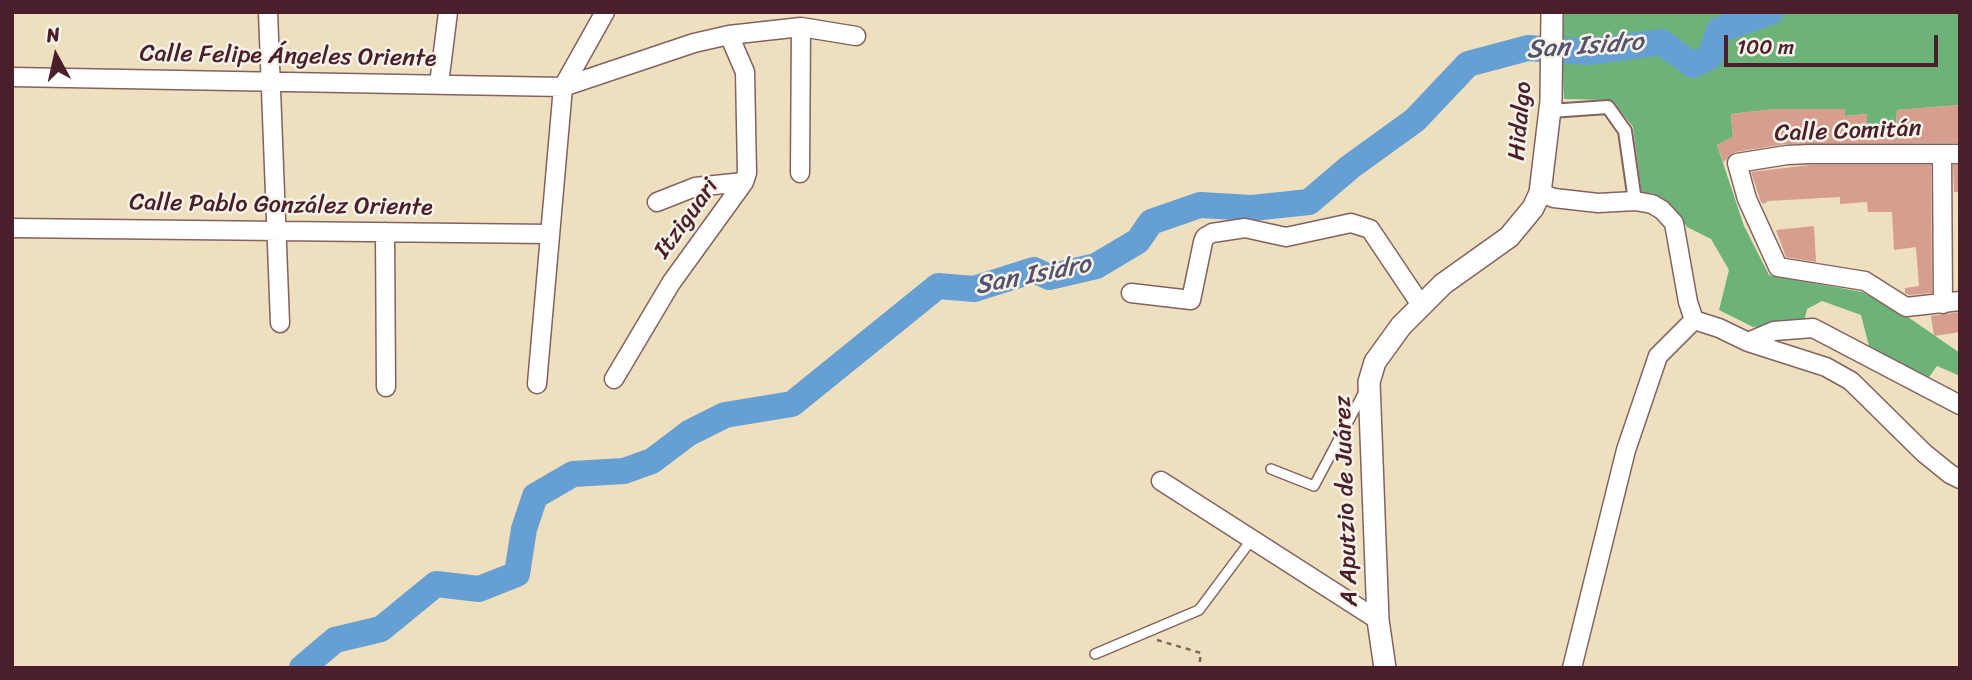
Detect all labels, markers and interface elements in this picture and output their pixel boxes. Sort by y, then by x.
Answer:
text: N [44,17,62,52]
north arrow [21,21,91,91]
scale bar [1727,21,1940,65]
water label: San Isidro [1525,27,1645,67]
text: 100 m [1737,28,1794,66]
street label: Calle Felipe Ángeles Oriente [139,40,437,74]
street label: Hidalgo [1503,80,1539,162]
street label: Calle Comitán [1774,115,1922,149]
street label: Itziguari [648,174,726,264]
street label: Calle Pablo González Oriente [129,189,433,223]
water label: San Isidro [973,250,1093,302]
street label: A Aputzio de Juárez [1329,395,1365,607]

